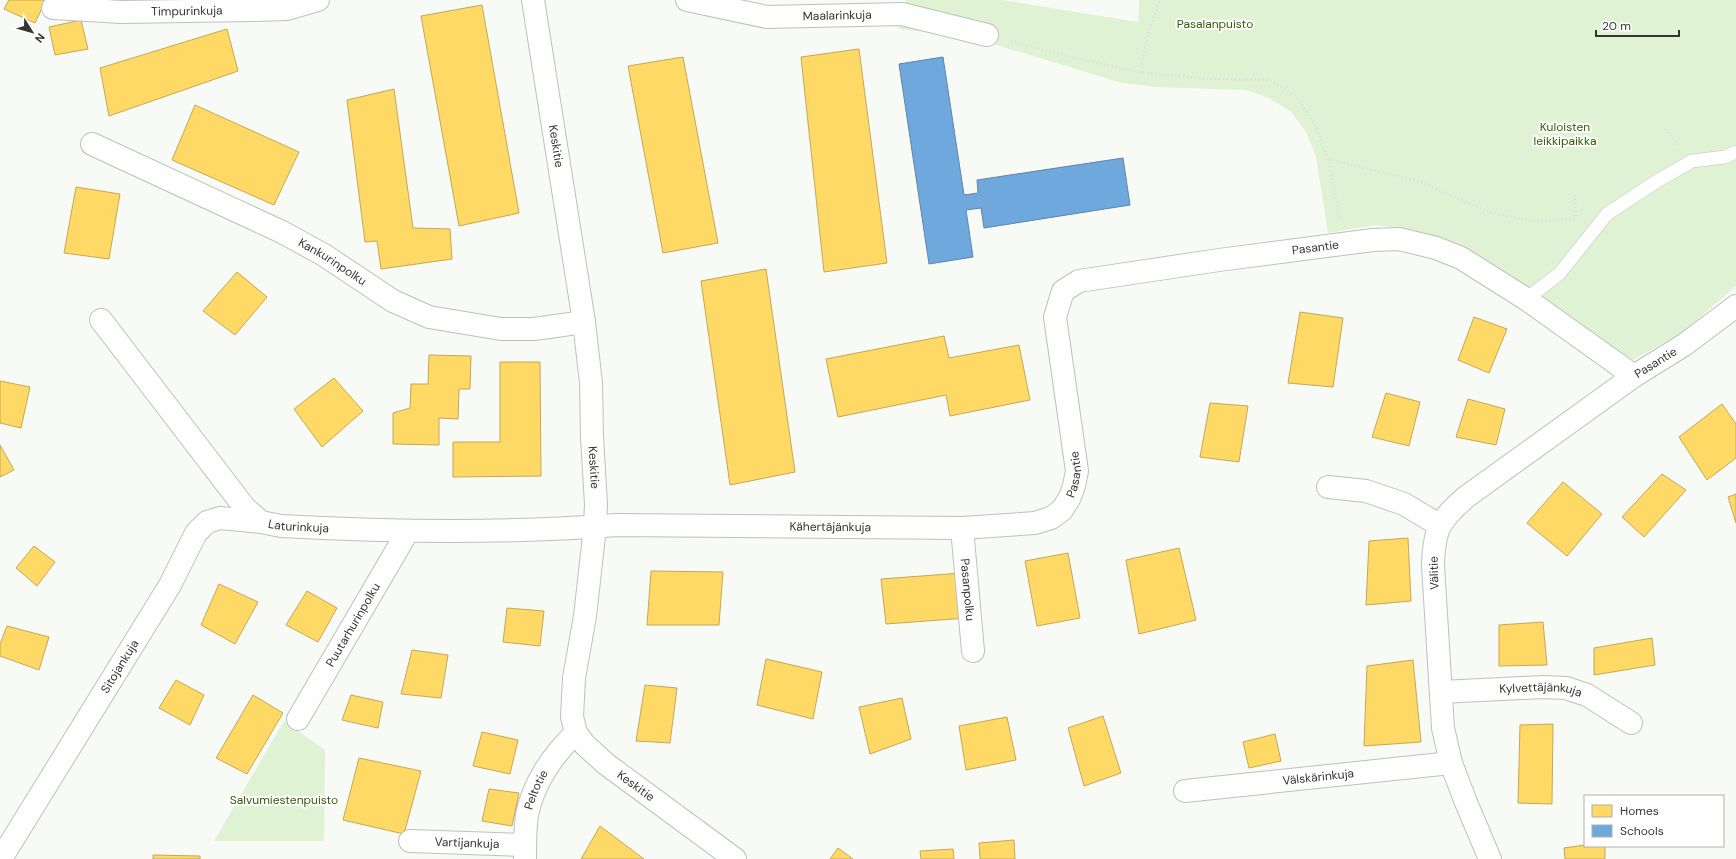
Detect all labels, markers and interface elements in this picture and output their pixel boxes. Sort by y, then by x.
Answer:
street label: Timpurinkuja [151,2,223,20]
street label: Maalarinkuja [803,7,872,24]
north arrow [12,12,52,52]
scale bar [1596,12,1679,38]
park label: Pasalanpuisto [1177,16,1253,32]
text: 20 m [1602,18,1631,34]
text: N [32,31,48,45]
park label: Kuloisten leikkipaikka [1534,119,1596,149]
street label: Keskitie [545,124,567,169]
street label: Kankurinpolku [296,234,370,289]
street label: Pasantie [1291,236,1340,258]
street label: Pasantie [1631,343,1680,382]
street label: Keskitie [585,446,603,490]
street label: Pasantie [1062,450,1085,500]
street label: Laturinkuja [267,516,329,536]
street label: Kähertäjänkuja [789,519,871,535]
street label: Välitie [1425,556,1443,590]
street label: Pasanpolku [957,558,978,622]
street label: Puutarhurinpolku [322,580,384,670]
street label: Sitojankuja [97,637,142,696]
street label: Kylvettäjänkuja [1499,679,1584,701]
street label: Välskärinkuja [1282,765,1355,789]
street label: Peltotie [521,767,552,811]
street label: Keskitie [614,767,658,805]
park label: Salvumiestenpuisto [230,792,338,808]
legend [1584,795,1724,847]
text: Homes [1620,803,1659,819]
text: Schools [1620,823,1664,839]
street label: Vartijankuja [434,834,500,852]

